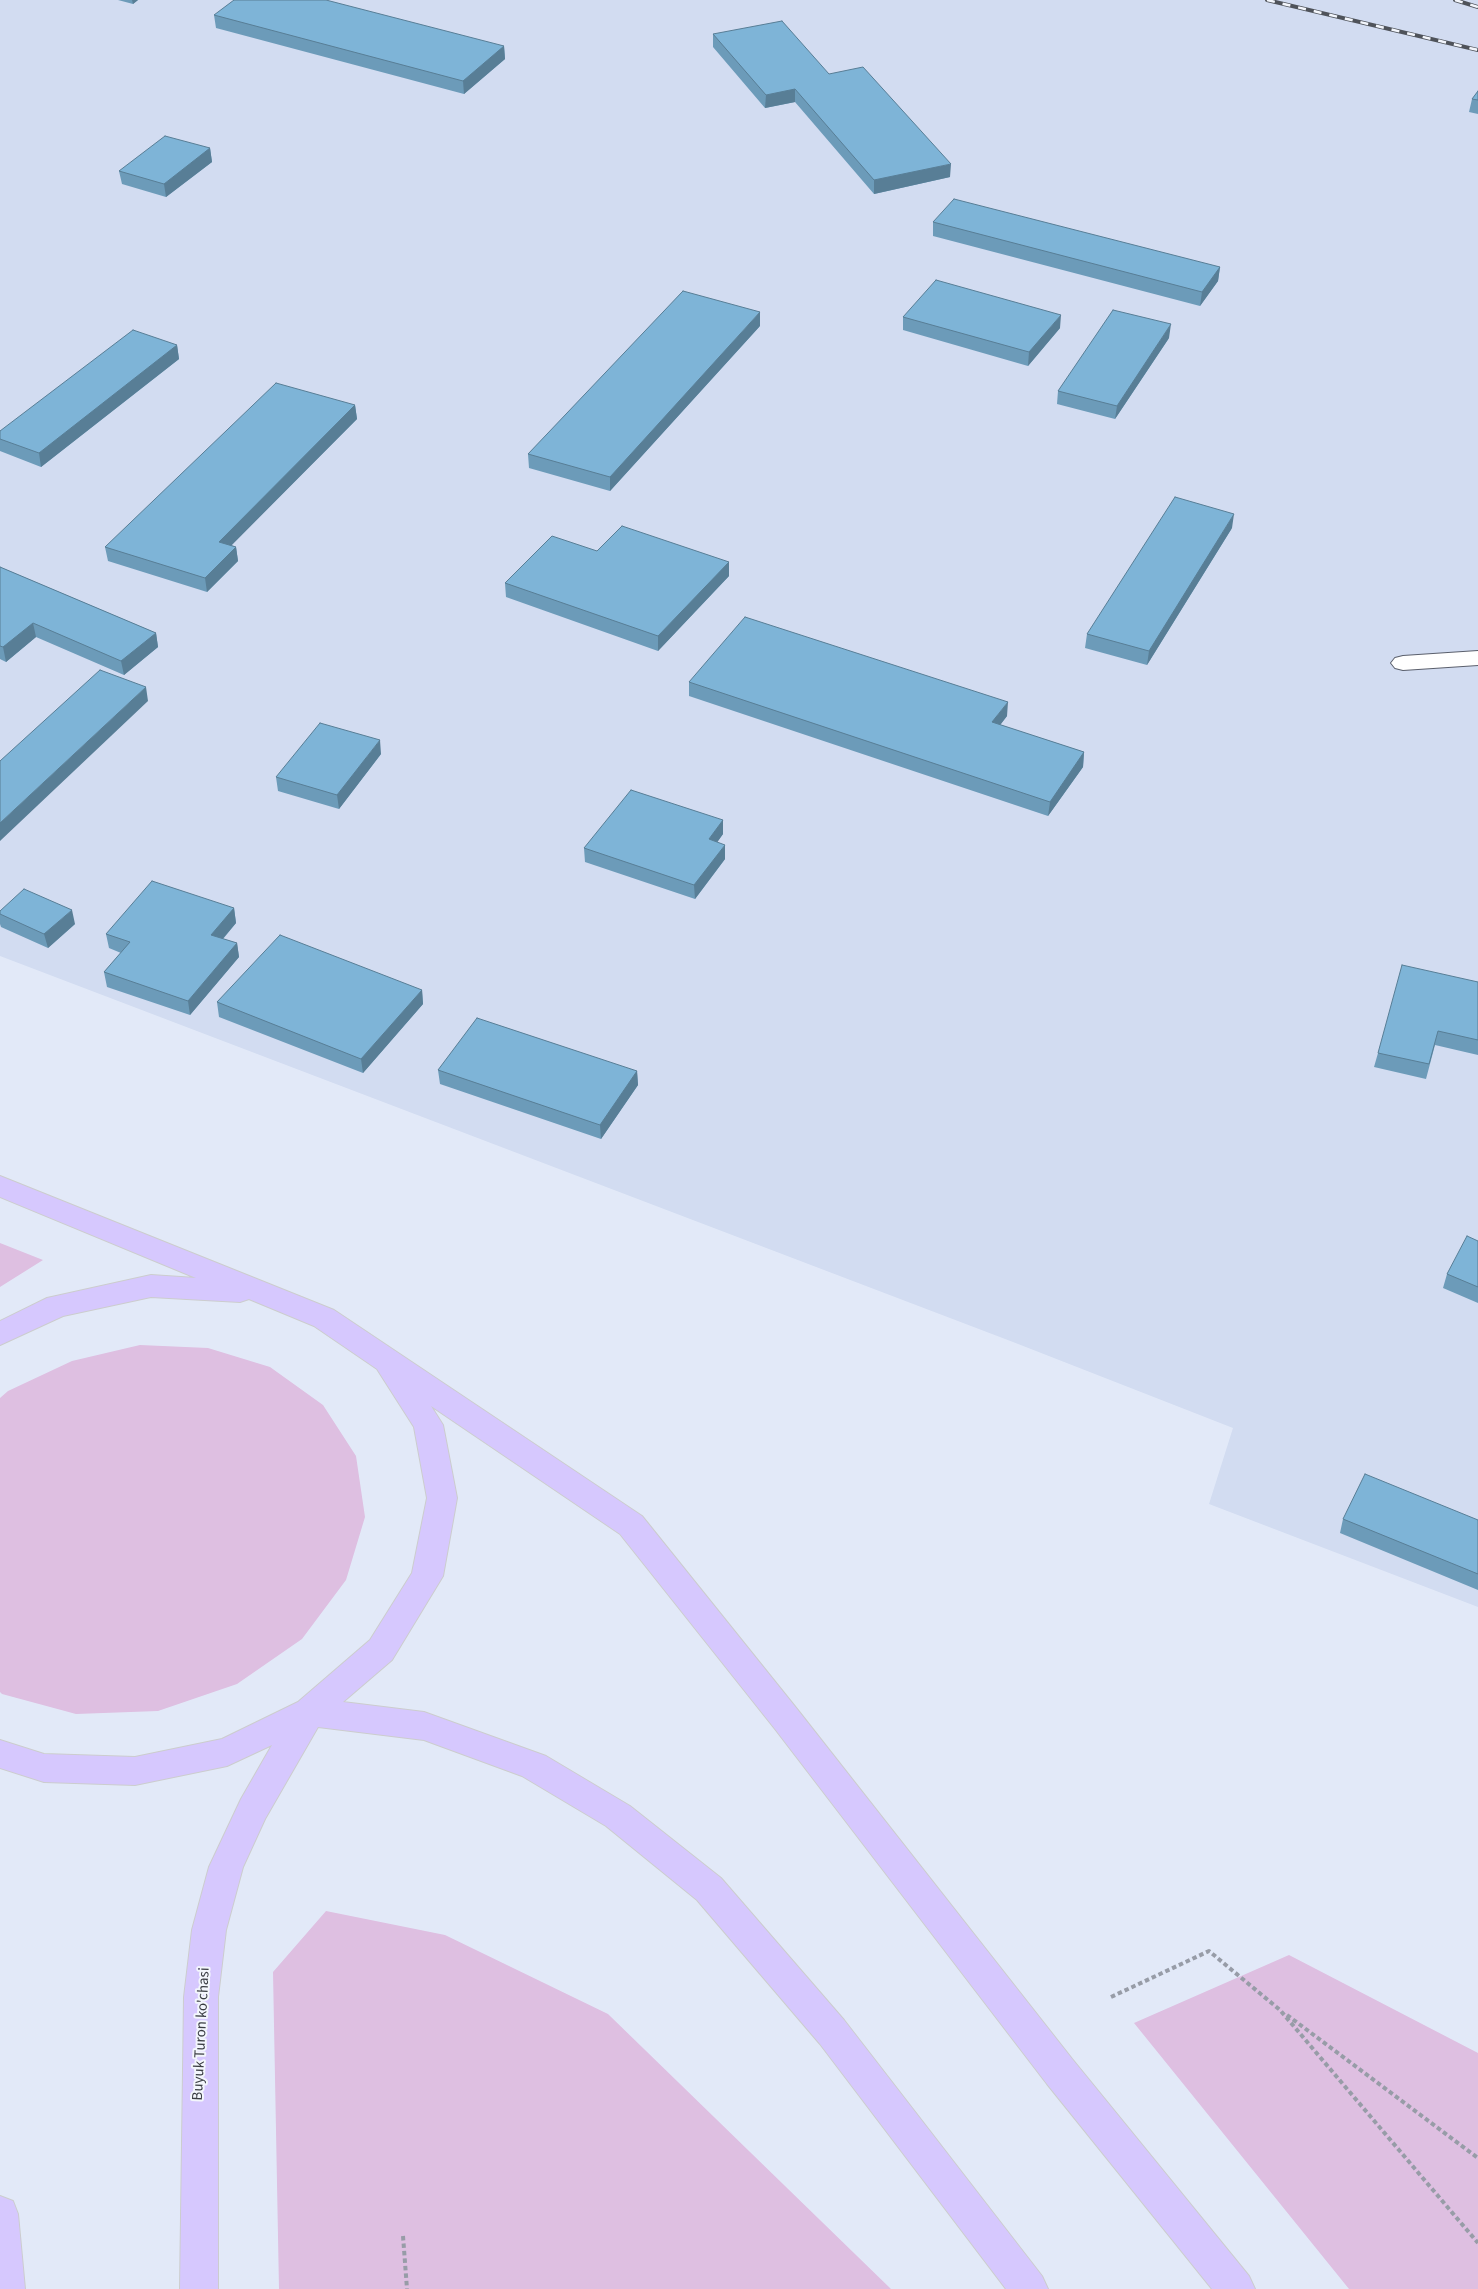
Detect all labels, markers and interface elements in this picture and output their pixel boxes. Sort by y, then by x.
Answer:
street label: Buyuk Turon ko'chasi [190,1967,214,2101]

